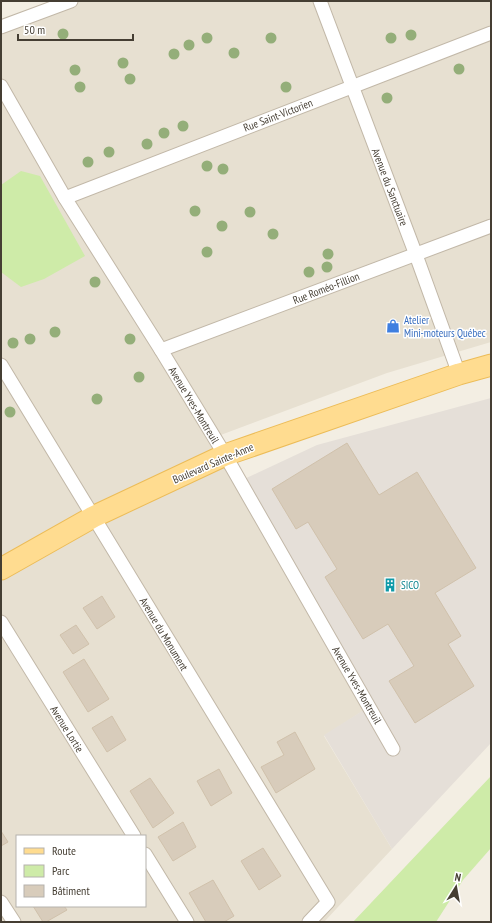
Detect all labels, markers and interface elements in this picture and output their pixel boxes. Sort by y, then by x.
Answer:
scale bar [18,16,133,42]
text: 50 m [24,22,45,37]
street label: Rue Saint-Victorien [241,95,315,135]
street label: Avenue du Sanctuaire [369,146,411,228]
street label: Rue Roméo-Fillion [291,269,361,307]
place label: Atelier Mini-moteurs Québec [404,313,486,340]
shop icon: Atelier Mini-moteurs Québec [385,318,401,334]
street label: Avenue Yves-Montreuil [166,364,223,446]
street label: Boulevard Sainte-Anne [170,439,256,486]
building icon: SICO [382,577,398,593]
place label: SICO [401,578,419,592]
street label: Avenue du Monument [137,595,191,673]
street label: Avenue Yves-Montreuil [329,644,385,727]
street label: Avenue Lortie [47,703,87,755]
legend [16,835,146,907]
text: Route [52,843,76,858]
text: Parc [52,863,70,878]
north arrow [436,867,476,907]
text: N [454,870,462,885]
text: Bâtiment [52,883,90,898]

